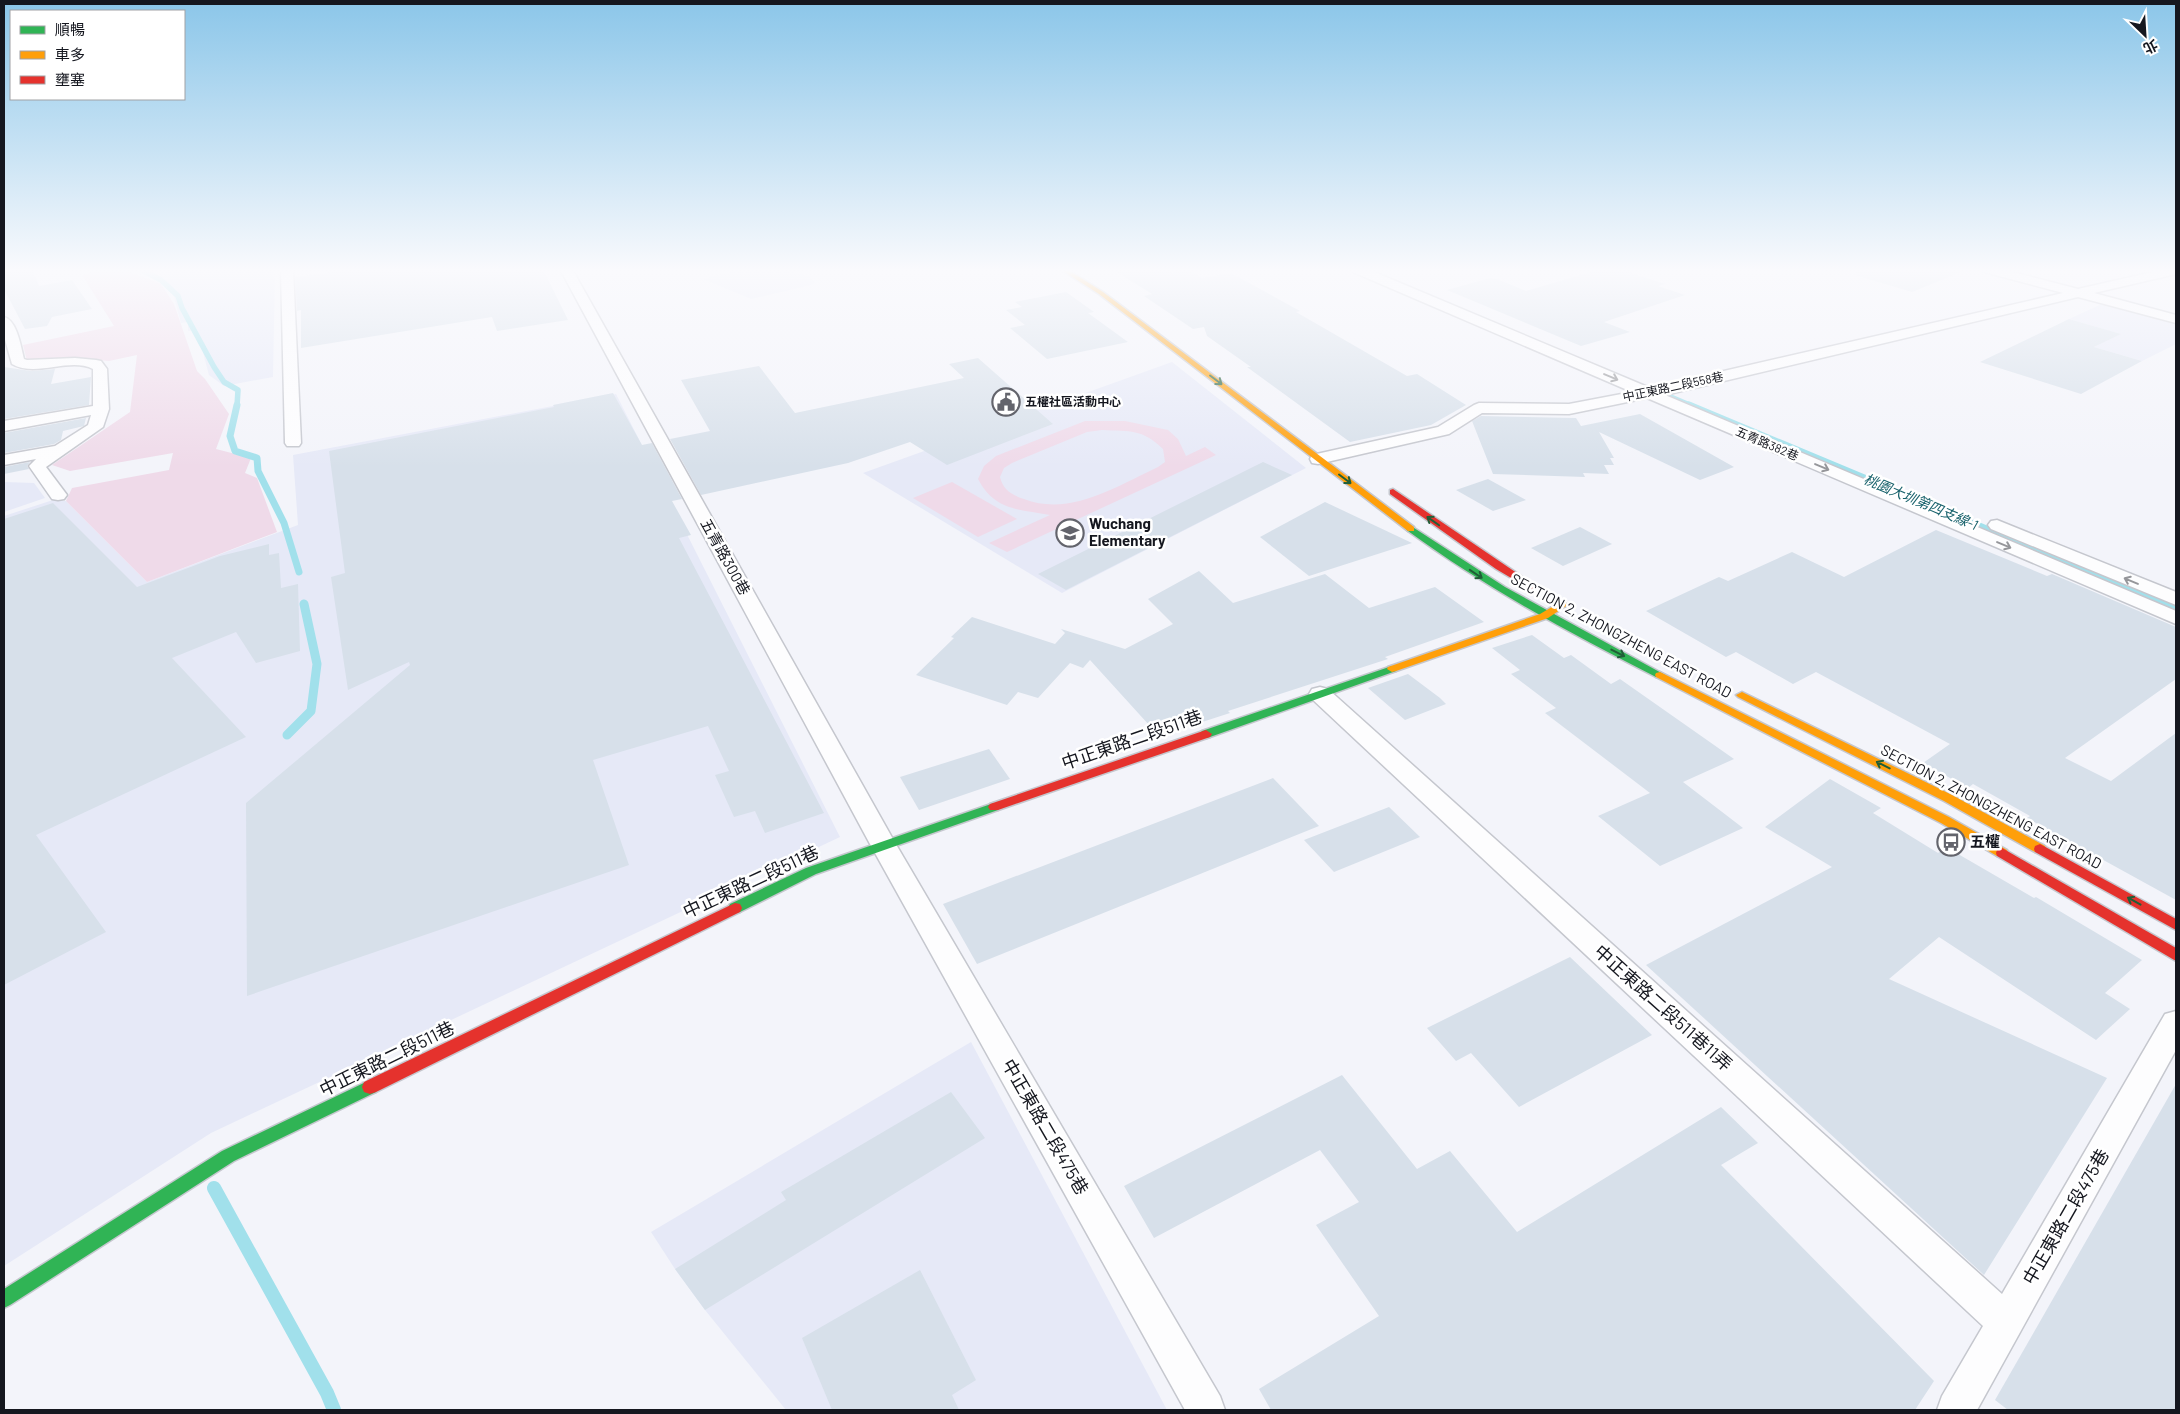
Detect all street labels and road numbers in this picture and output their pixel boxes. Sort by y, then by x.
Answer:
street label: 中正東路二段558巷 [1621,369,1724,404]
street label: 五青路382巷 [1734,424,1801,463]
street label: 五青路300巷 [697,515,754,598]
street label: SECTION 2, ZHONGZHENG EAST ROAD [1508,569,1735,701]
street label: 中正東路二段511巷 [1058,705,1205,773]
street label: SECTION 2, ZHONGZHENG EAST ROAD [1878,740,2105,872]
street label: 中正東路二段511巷 [679,840,822,922]
street label: 中正東路二段511巷11弄 [1590,940,1737,1075]
street label: 中正東路二段511巷 [315,1016,458,1100]
street label: 中正東路二段475巷 [998,1055,1094,1198]
street label: 中正東路二段475巷 [2017,1145,2113,1288]

